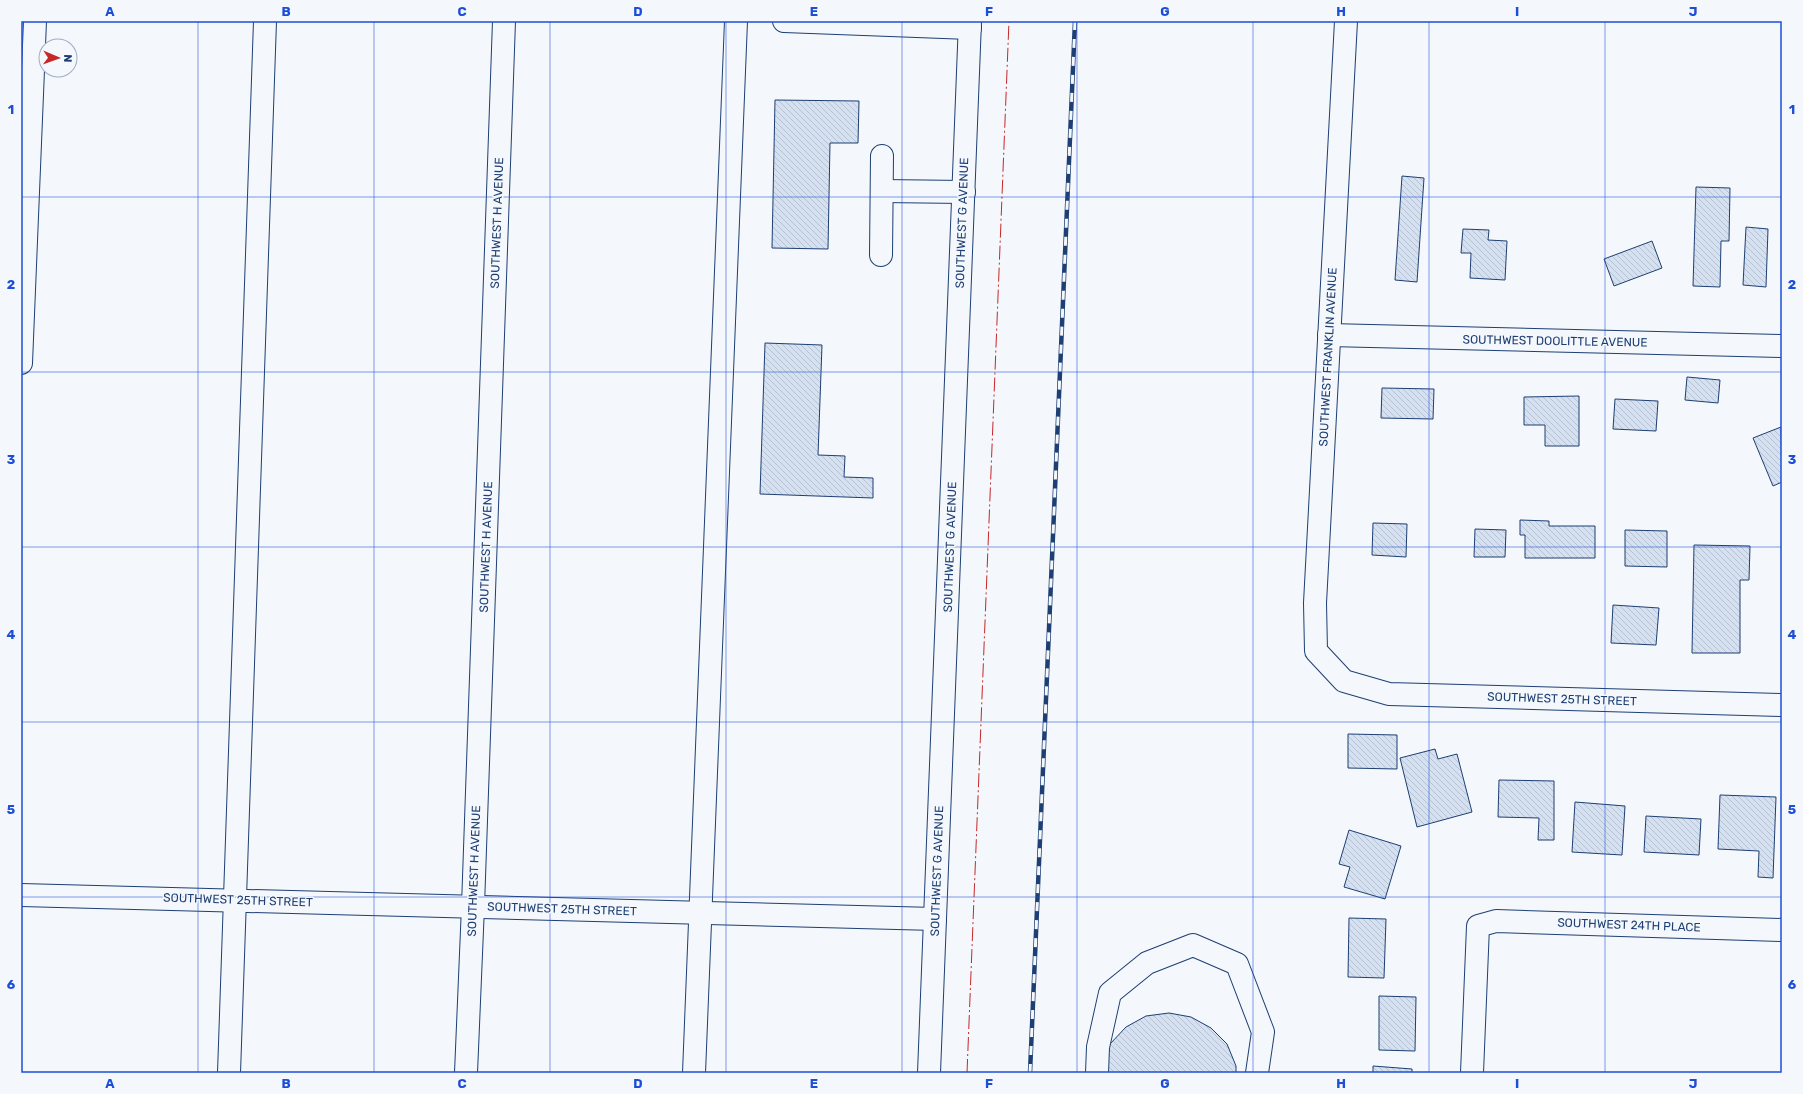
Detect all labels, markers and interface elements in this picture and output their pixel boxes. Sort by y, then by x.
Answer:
text: A [105,4,115,19]
text: B [281,4,291,19]
text: C [457,4,467,19]
text: D [633,4,643,19]
text: E [810,4,818,19]
text: F [985,4,993,19]
text: G [1160,4,1170,19]
text: H [1336,4,1346,19]
text: I [1515,4,1519,19]
text: J [1689,4,1697,19]
north arrow [38,38,78,78]
text: N [61,54,74,63]
text: 1 [8,102,14,117]
text: 1 [1789,102,1795,117]
street label: SOUTHWEST H AVENUE [488,157,506,289]
street label: SOUTHWEST G AVENUE [953,157,971,289]
street label: SOUTHWEST FRANKLIN AVENUE [1316,267,1340,447]
text: 2 [7,277,15,292]
text: 2 [1788,277,1796,292]
street label: SOUTHWEST DOOLITTLE AVENUE [1462,332,1648,350]
text: 3 [7,452,16,467]
text: 3 [1788,452,1797,467]
street label: SOUTHWEST H AVENUE [477,481,495,613]
street label: SOUTHWEST G AVENUE [941,481,959,613]
text: 4 [7,627,16,642]
text: 4 [1788,627,1797,642]
street label: SOUTHWEST 25TH STREET [1487,689,1637,709]
text: 5 [7,802,15,817]
text: 5 [1788,802,1796,817]
street label: SOUTHWEST H AVENUE [465,805,483,937]
street label: SOUTHWEST G AVENUE [928,805,946,937]
street label: SOUTHWEST 25TH STREET [163,890,313,910]
street label: SOUTHWEST 25TH STREET [487,899,637,919]
street label: SOUTHWEST 24TH PLACE [1557,915,1701,935]
text: 6 [7,977,16,992]
text: 6 [1788,977,1797,992]
text: A [105,1076,115,1091]
text: B [281,1076,291,1091]
text: C [457,1076,467,1091]
text: D [633,1076,643,1091]
text: E [810,1076,818,1091]
text: F [985,1076,993,1091]
text: G [1160,1076,1170,1091]
text: H [1336,1076,1346,1091]
text: I [1515,1076,1519,1091]
text: J [1689,1076,1697,1091]

